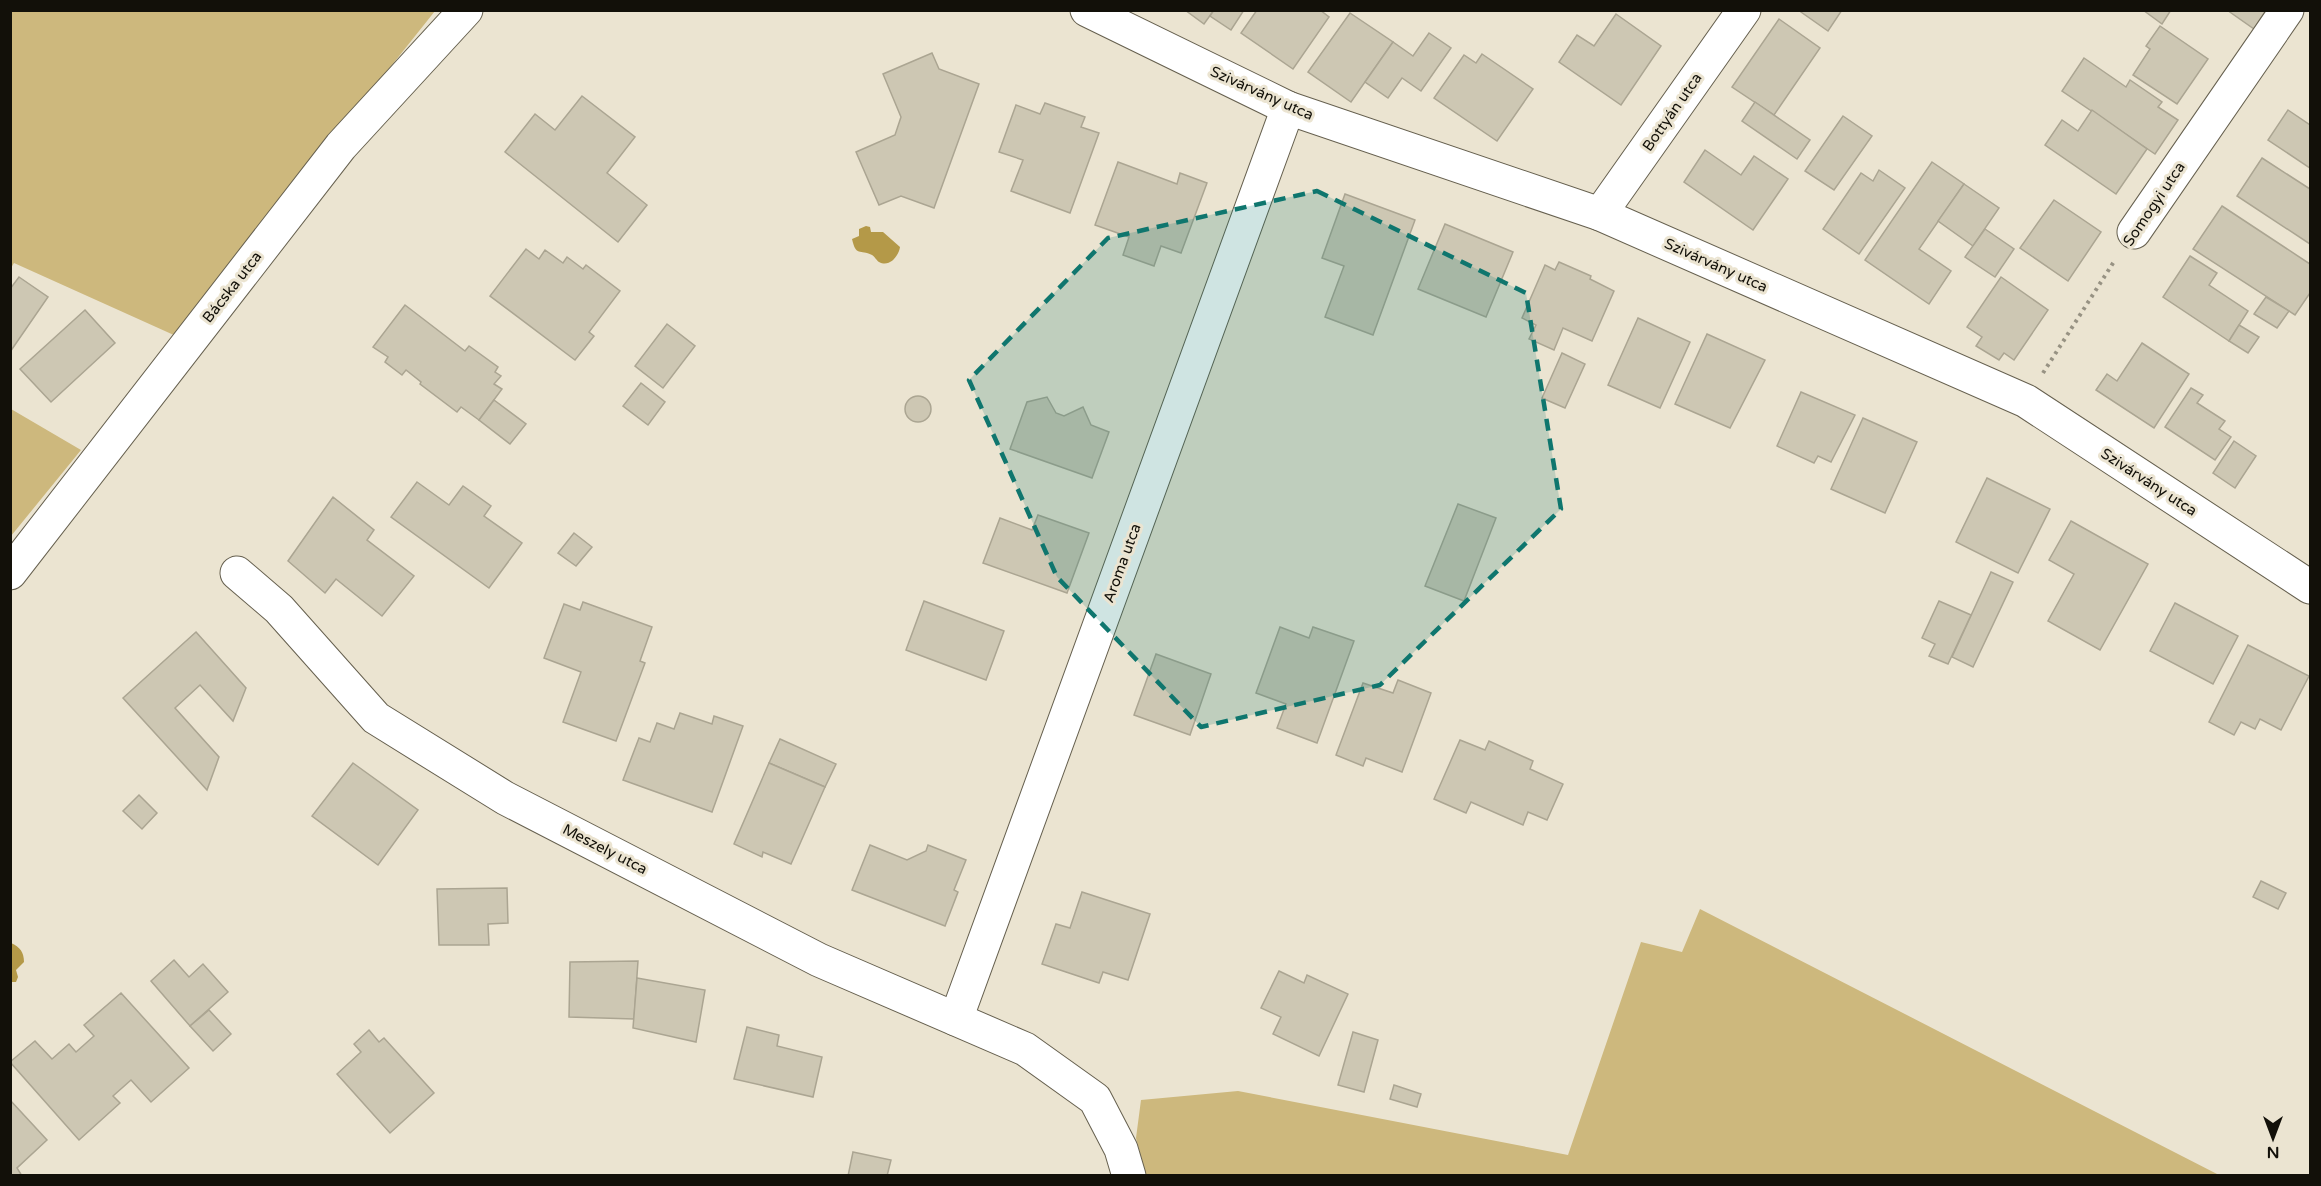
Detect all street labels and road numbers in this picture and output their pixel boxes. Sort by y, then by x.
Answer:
street label: Szivárvány utca [1208,62,1316,124]
street label: Bottyán utca [1638,69,1706,155]
street label: Somogyi utca [2119,159,2189,249]
street label: Szivárvány utca [1662,234,1770,296]
street label: Bácska utca [199,248,265,326]
street label: Szivárvány utca [2098,444,2200,520]
street label: Aroma utca [1099,521,1145,605]
street label: Meszely utca [560,820,650,878]

